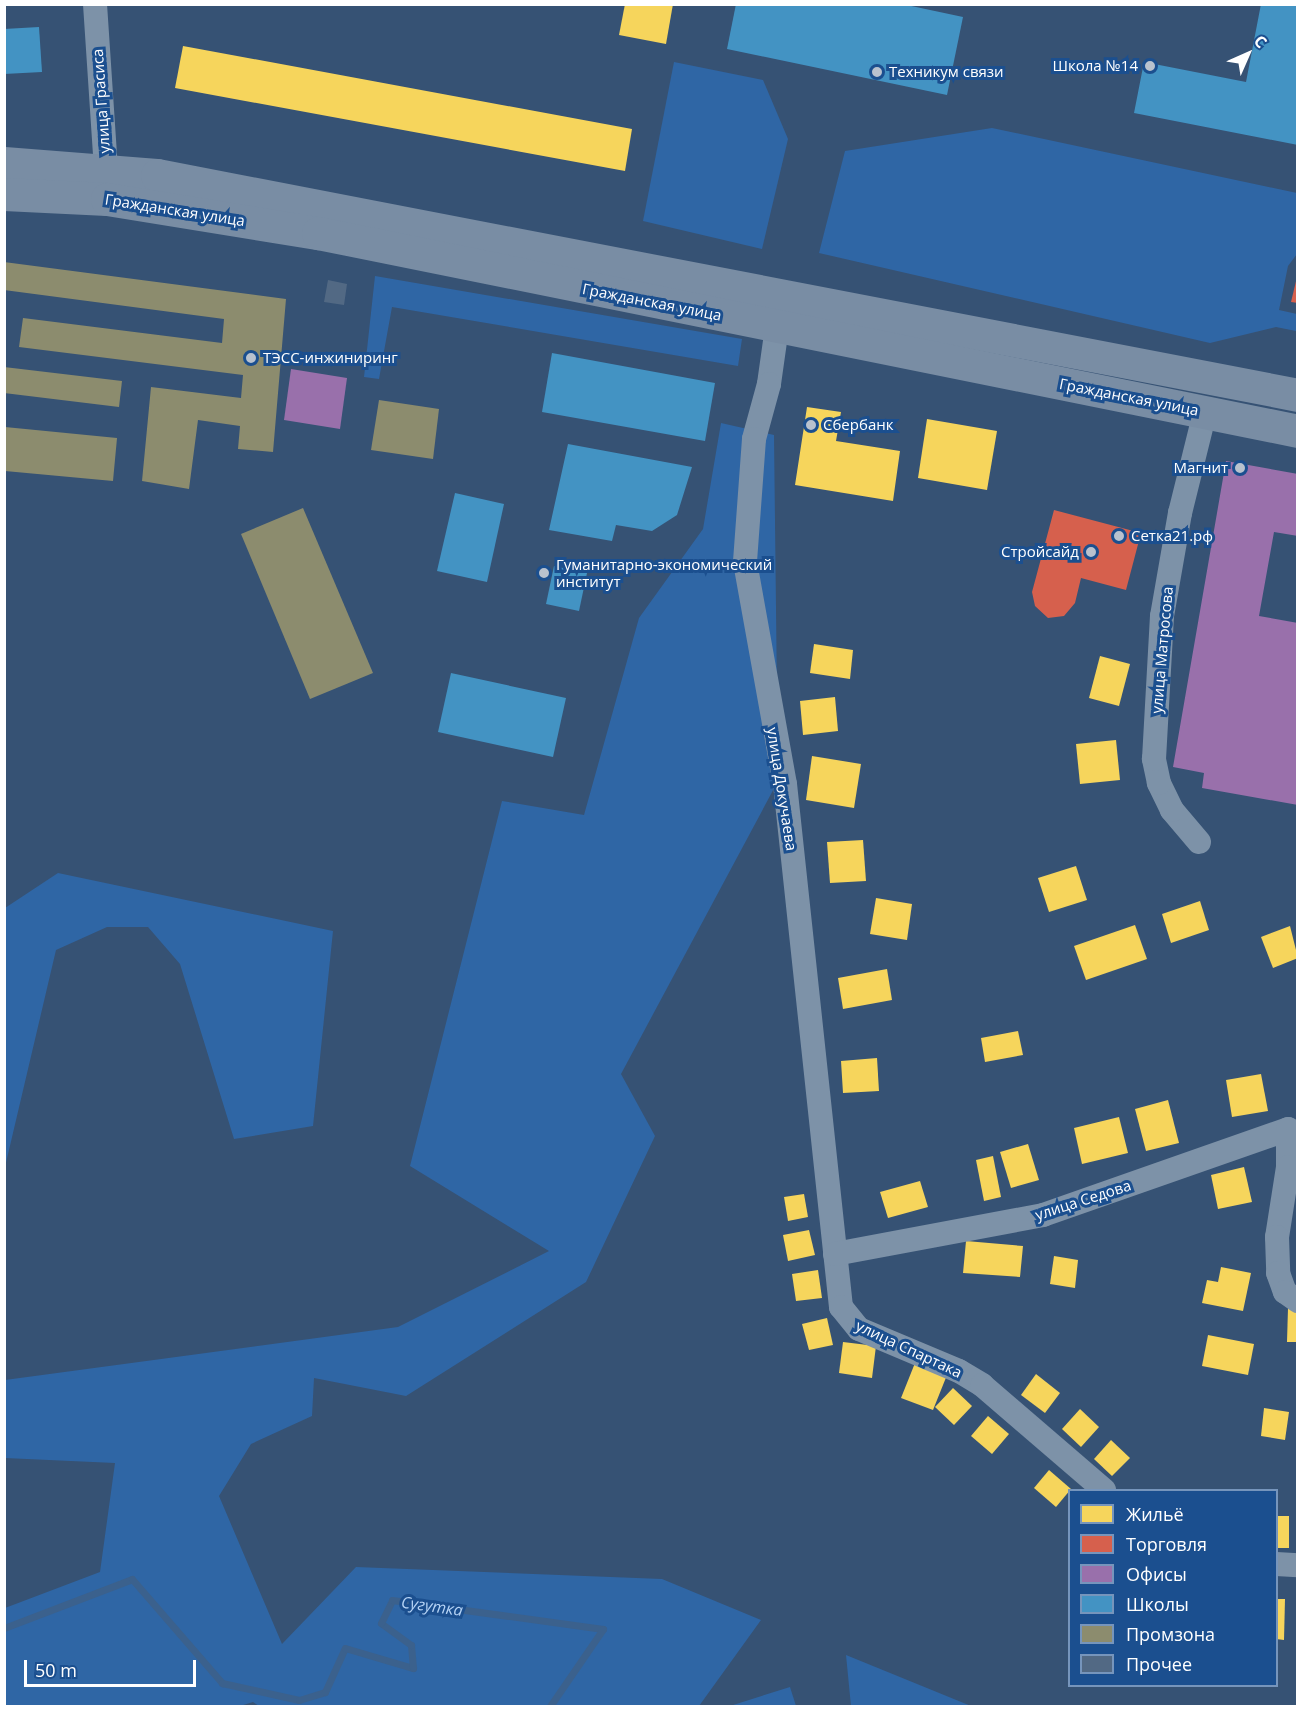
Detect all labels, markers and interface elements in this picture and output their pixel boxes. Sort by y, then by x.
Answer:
north arrow [1218,24,1278,84]
text: С [1249,30,1272,53]
street label: улица Грасиса [88,48,114,154]
place label: Школа №14 [1053,57,1138,75]
marker: Школа №14 [1143,59,1157,73]
place label: Техникум связи [889,63,1004,81]
marker: Техникум связи [870,65,884,79]
street label: Гражданская улица [104,190,246,230]
street label: Гражданская улица [581,280,723,324]
place label: ТЭСС-инжиниринг [263,349,398,367]
marker: ТЭСС-инжиниринг [244,351,258,365]
street label: Гражданская улица [1058,375,1200,419]
place label: Сбербанк [823,416,893,434]
marker: Сбербанк [804,418,818,432]
place label: Магнит [1174,459,1228,477]
marker: Магнит [1233,461,1247,475]
place label: Сетка21.рф [1131,527,1213,545]
marker: Сетка21.рф [1112,529,1126,543]
place label: Стройсайд [1001,543,1079,561]
marker: Стройсайд [1084,545,1098,559]
place label: Гуманитарно-экономический институт [556,555,772,590]
marker: Гуманитарно-экономический институт [537,566,551,580]
street label: улица Матросова [1147,586,1177,714]
street label: улица Докучаева [763,726,801,852]
street label: улица Седова [1033,1176,1133,1224]
street label: улица Спартака [853,1317,965,1381]
legend [1068,1489,1278,1687]
text: Жильё [1126,1502,1184,1526]
text: Торговля [1126,1532,1207,1556]
text: Офисы [1126,1562,1187,1586]
water label: Сугутка [400,1592,464,1620]
text: Школы [1126,1592,1189,1616]
text: Промзона [1126,1622,1215,1646]
scale bar [27,1648,200,1686]
text: Прочее [1126,1652,1192,1676]
text: 50 m [35,1658,77,1682]

